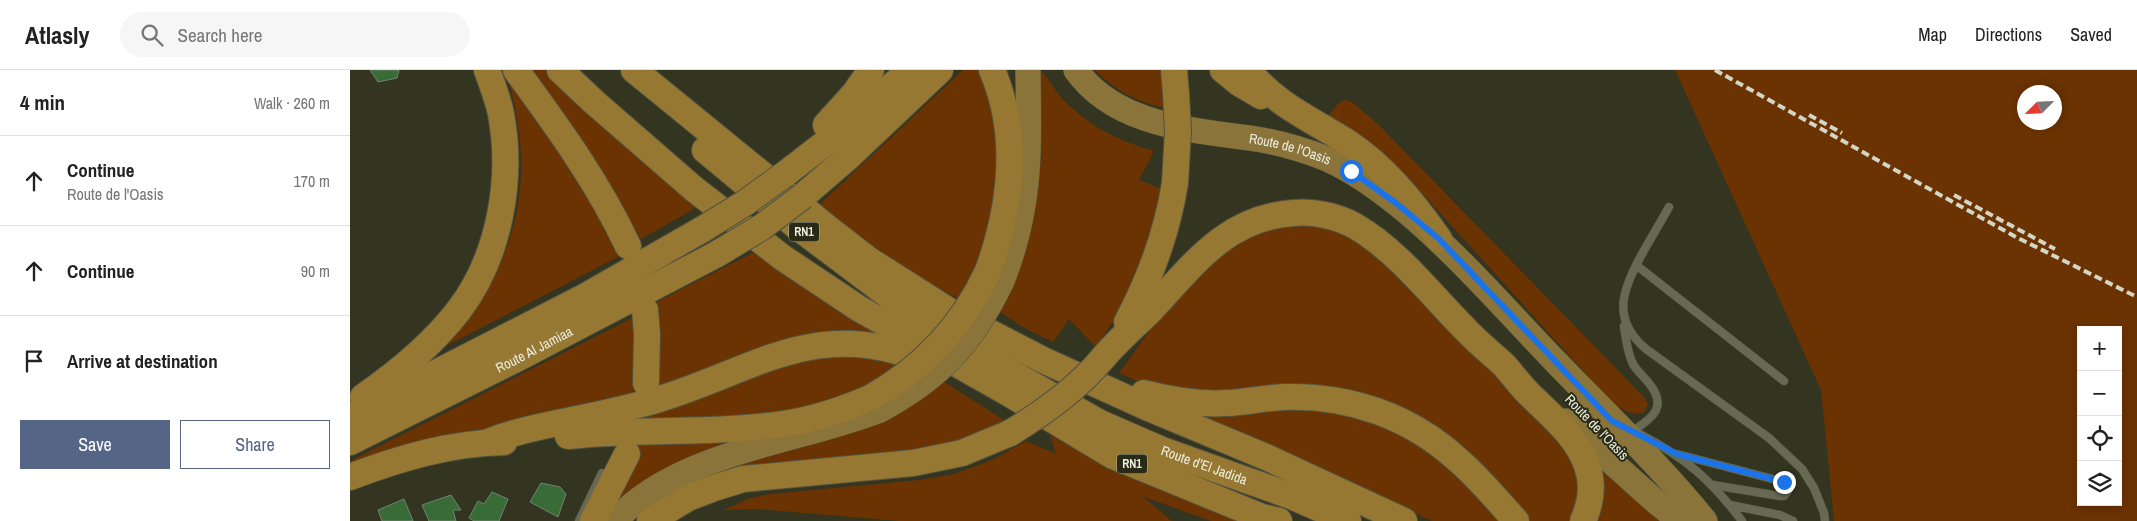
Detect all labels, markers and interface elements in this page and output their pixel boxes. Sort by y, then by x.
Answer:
search box [120,12,470,57]
text: Atlasly [25,19,90,51]
icon: search [138,21,166,49]
text: Search here [178,22,262,48]
text: Map [1918,22,1947,47]
text: Directions [1975,22,2042,47]
text: Saved [2070,22,2112,47]
north arrow [2017,85,2062,130]
text: 4 min [20,88,65,117]
text: Walk · 260 m [254,92,330,114]
street label: Route de l'Oasis [1248,129,1334,169]
text: Continue [67,157,135,183]
route start [1340,160,1363,183]
icon: ahead [20,167,48,195]
text: 170 m [294,170,330,192]
text: Route de l'Oasis [67,183,164,205]
road number: RN1 [789,222,819,242]
icon: ahead [20,257,48,285]
text: Continue [67,258,135,284]
text: 90 m [301,260,330,282]
street label: Route Al Jamiaa [493,322,576,377]
map controls [2077,326,2122,506]
button: + [2077,326,2122,371]
icon: arrive [20,347,48,375]
text: Arrive at destination [67,348,218,374]
button: − [2077,371,2122,416]
street label: Route de l'Oasis [1561,390,1633,464]
button: locate [2077,416,2122,461]
button: Save [20,420,170,469]
button: Share [180,420,330,469]
street label: Route d'El Jadida [1159,441,1250,489]
road number: RN1 [1117,454,1147,474]
button: layers [2077,461,2122,506]
route end [1773,471,1796,494]

